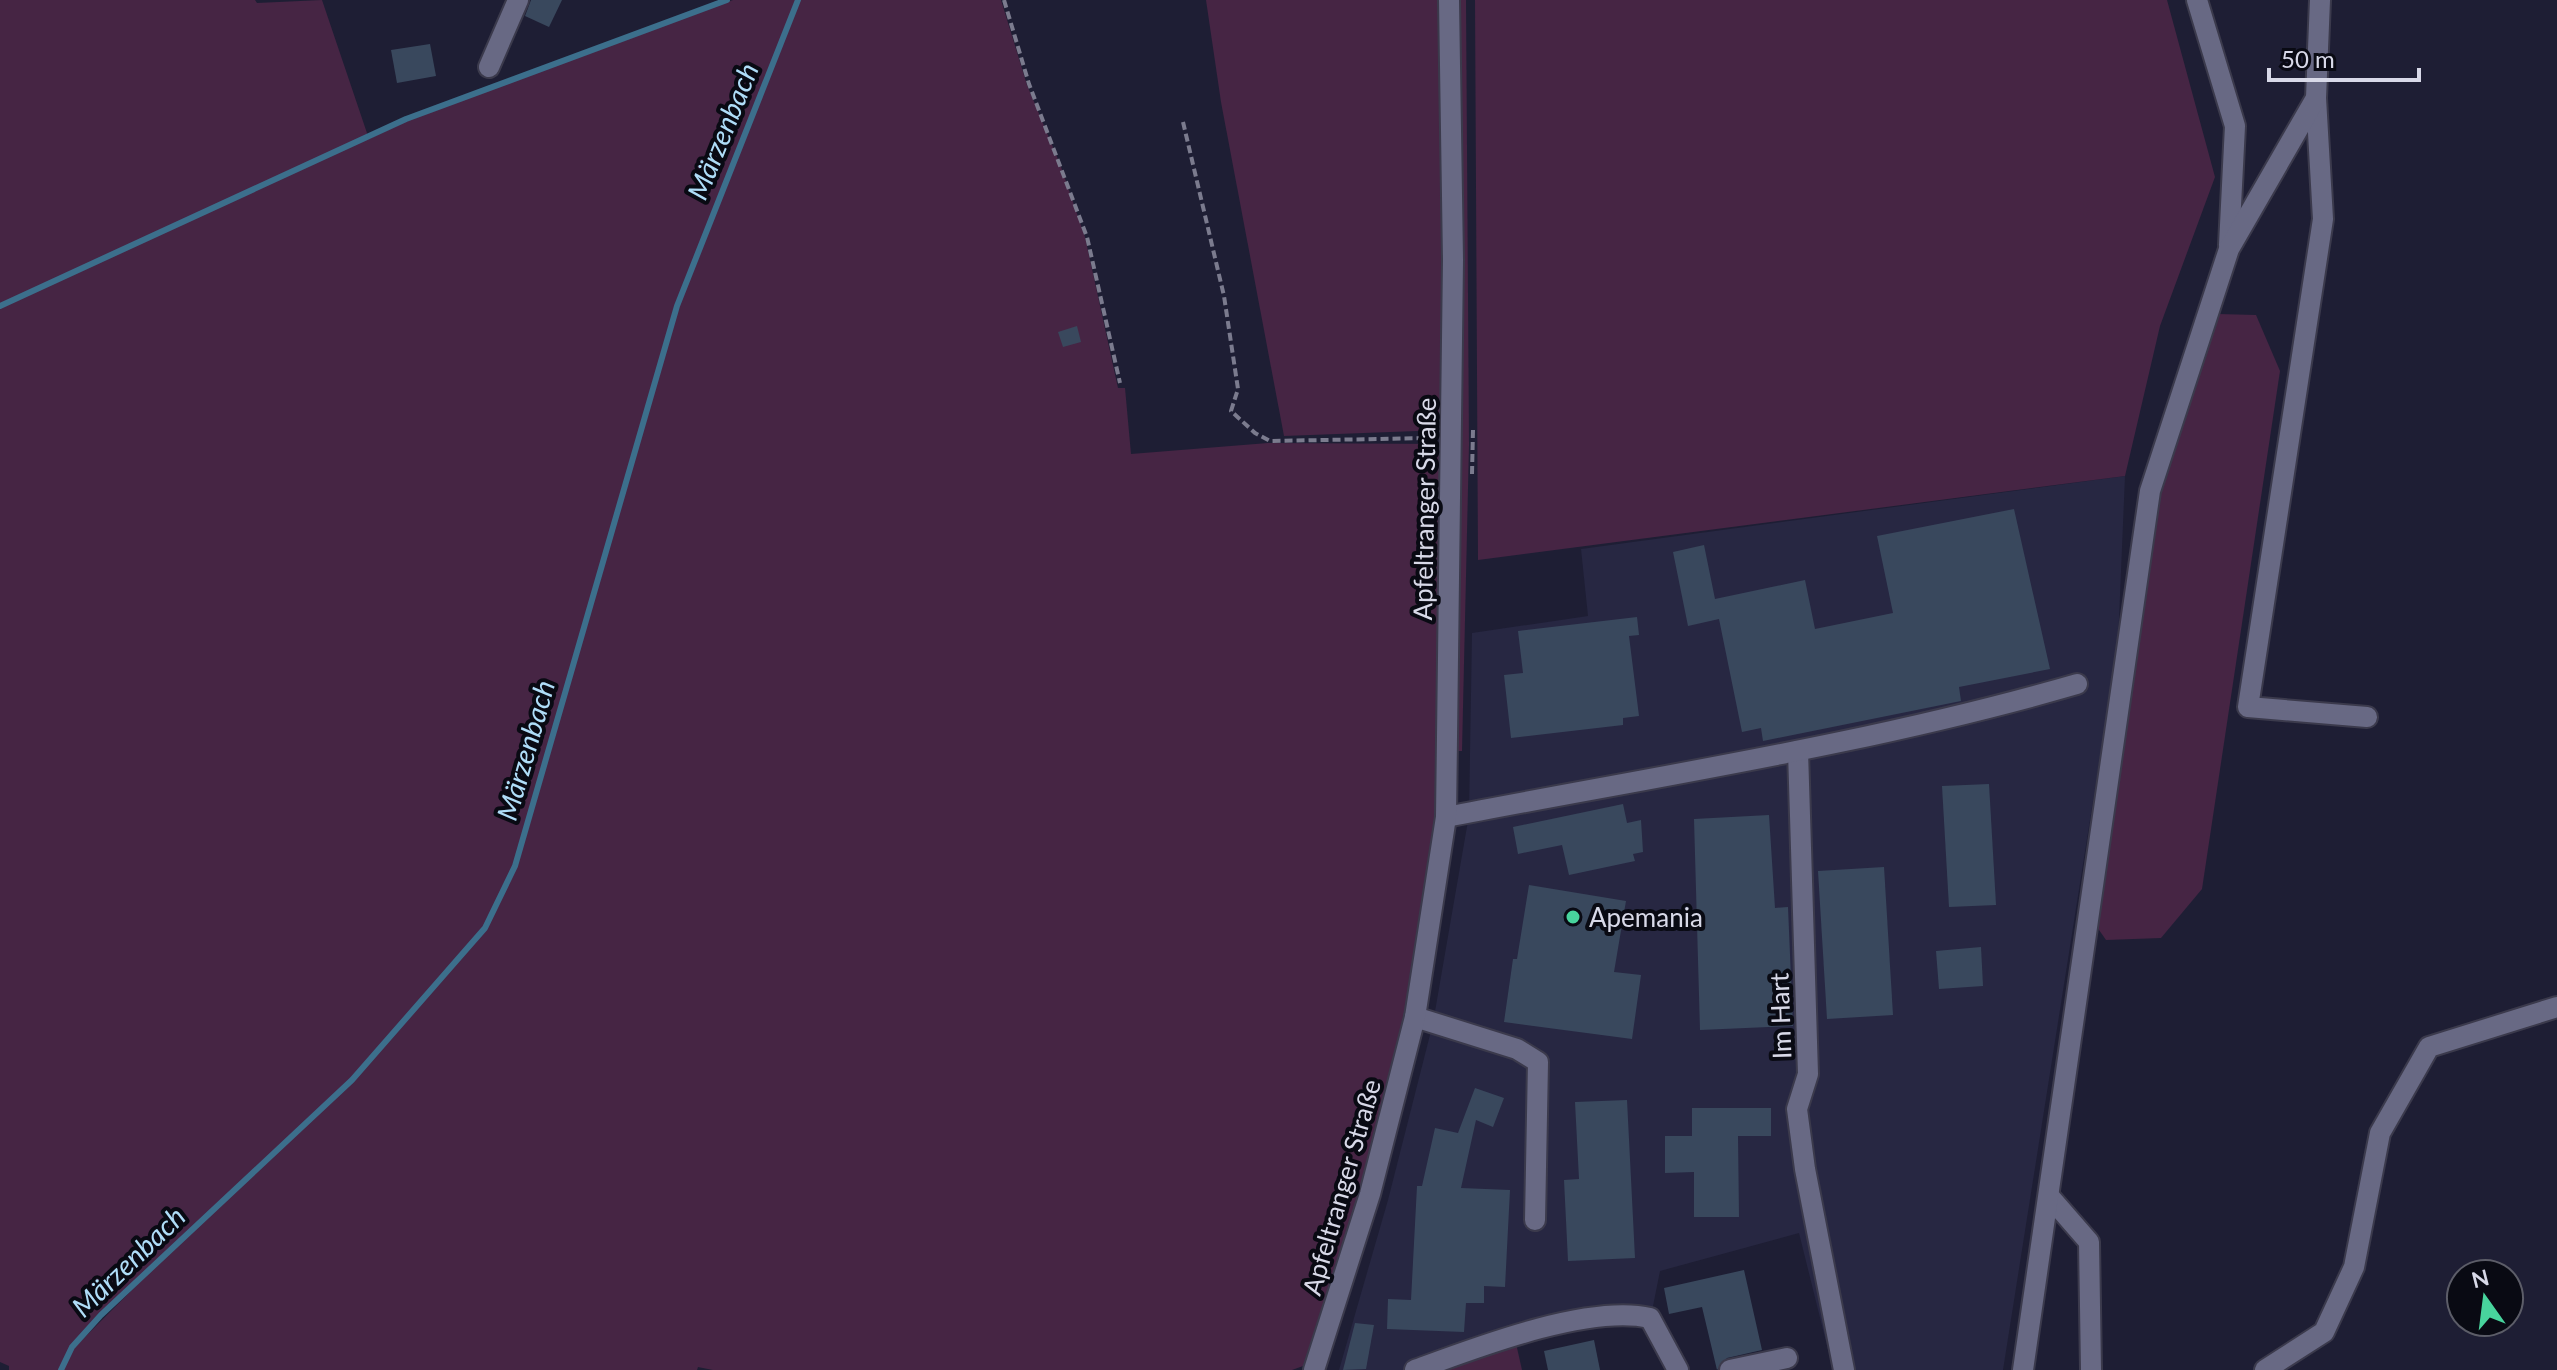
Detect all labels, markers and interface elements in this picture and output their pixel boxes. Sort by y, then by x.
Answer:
scale bar [2269,32,2419,82]
text: 50 m [2281,44,2335,73]
water label: Märzenbach [679,58,765,204]
street label: Apfeltranger Straße [1406,397,1442,621]
water label: Märzenbach [489,676,561,824]
place label: Apemania [1589,901,1703,933]
marker: Apemania [1564,908,1582,926]
street label: Im Hart [1762,972,1797,1060]
street label: Apfeltranger Straße [1295,1075,1387,1299]
water label: Märzenbach [64,1199,192,1323]
north arrow [2445,1258,2525,1338]
text: N [2469,1263,2492,1293]

